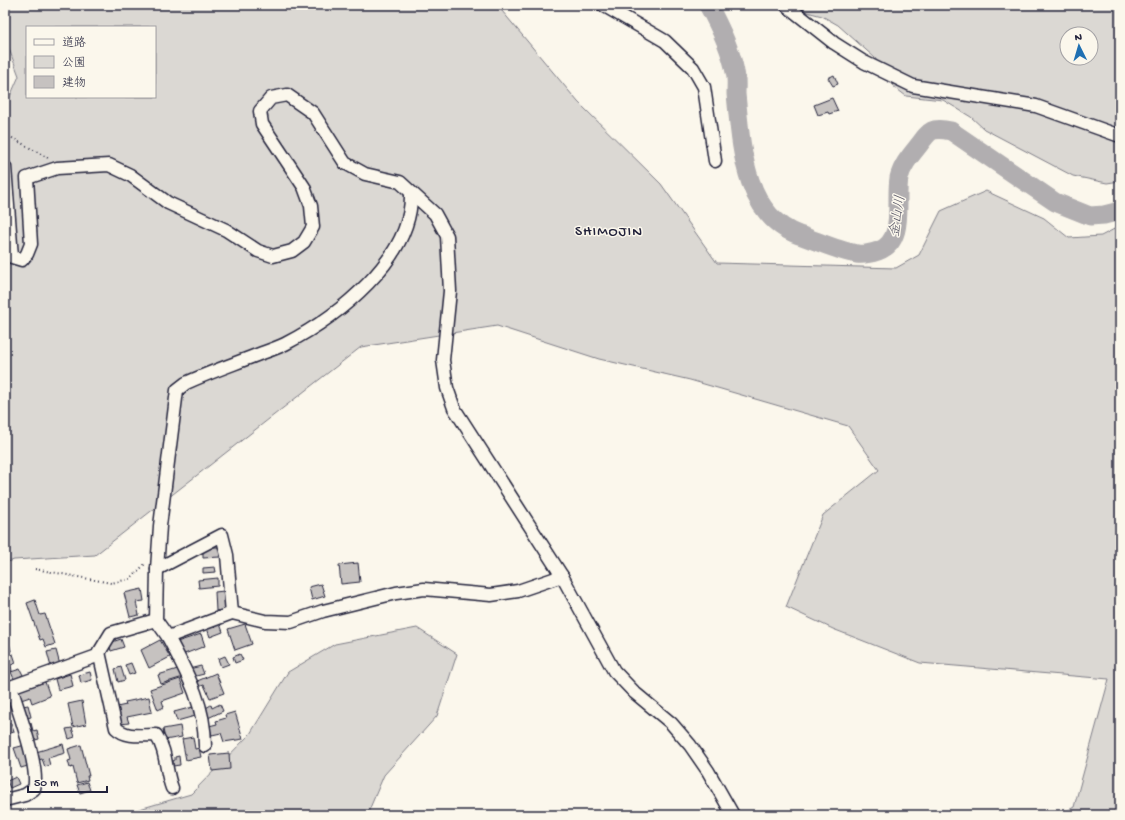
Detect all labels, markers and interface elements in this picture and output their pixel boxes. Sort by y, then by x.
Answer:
legend [26,26,156,98]
north arrow [1059,26,1099,66]
text: N [1074,32,1082,44]
text: 道路 [62,36,86,51]
text: 公園 [62,56,86,71]
text: 建物 [62,76,86,91]
water label: 金山川 [886,194,910,238]
district label: SHIMOJIN [575,223,643,241]
scale bar [28,768,107,794]
text: 50 m [34,777,59,791]

